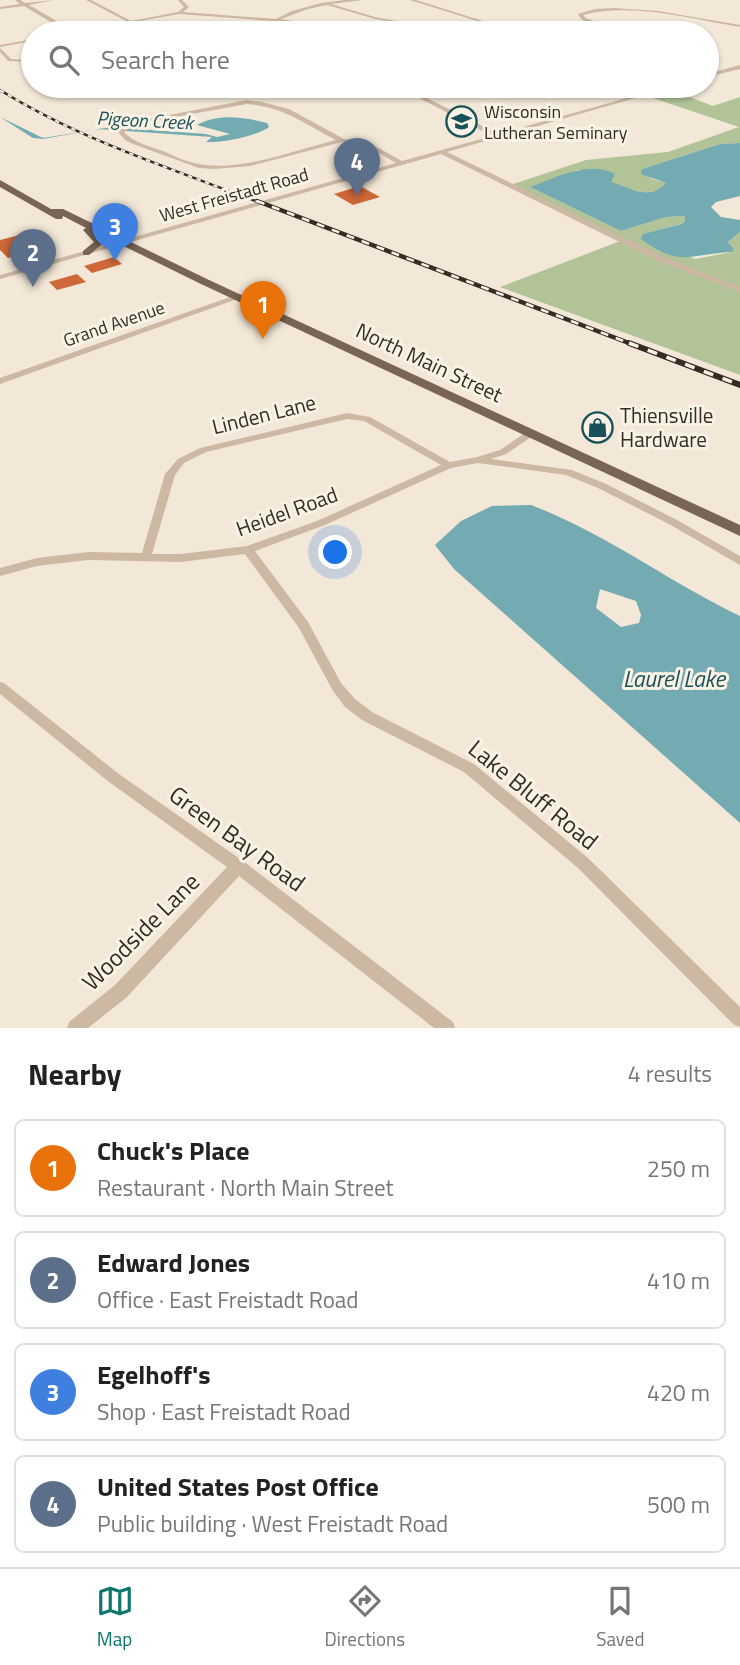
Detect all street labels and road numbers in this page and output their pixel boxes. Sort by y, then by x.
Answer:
street label: West Freistadt Road [156,160,312,229]
street label: Grand Avenue [59,294,168,354]
street label: North Main Street [351,314,509,410]
street label: Linden Lane [208,386,319,442]
street label: Heidel Road [231,478,342,544]
street label: Lake Bluff Road [461,730,606,858]
street label: Green Bay Road [162,776,313,900]
street label: Woodside Lane [73,864,207,998]

